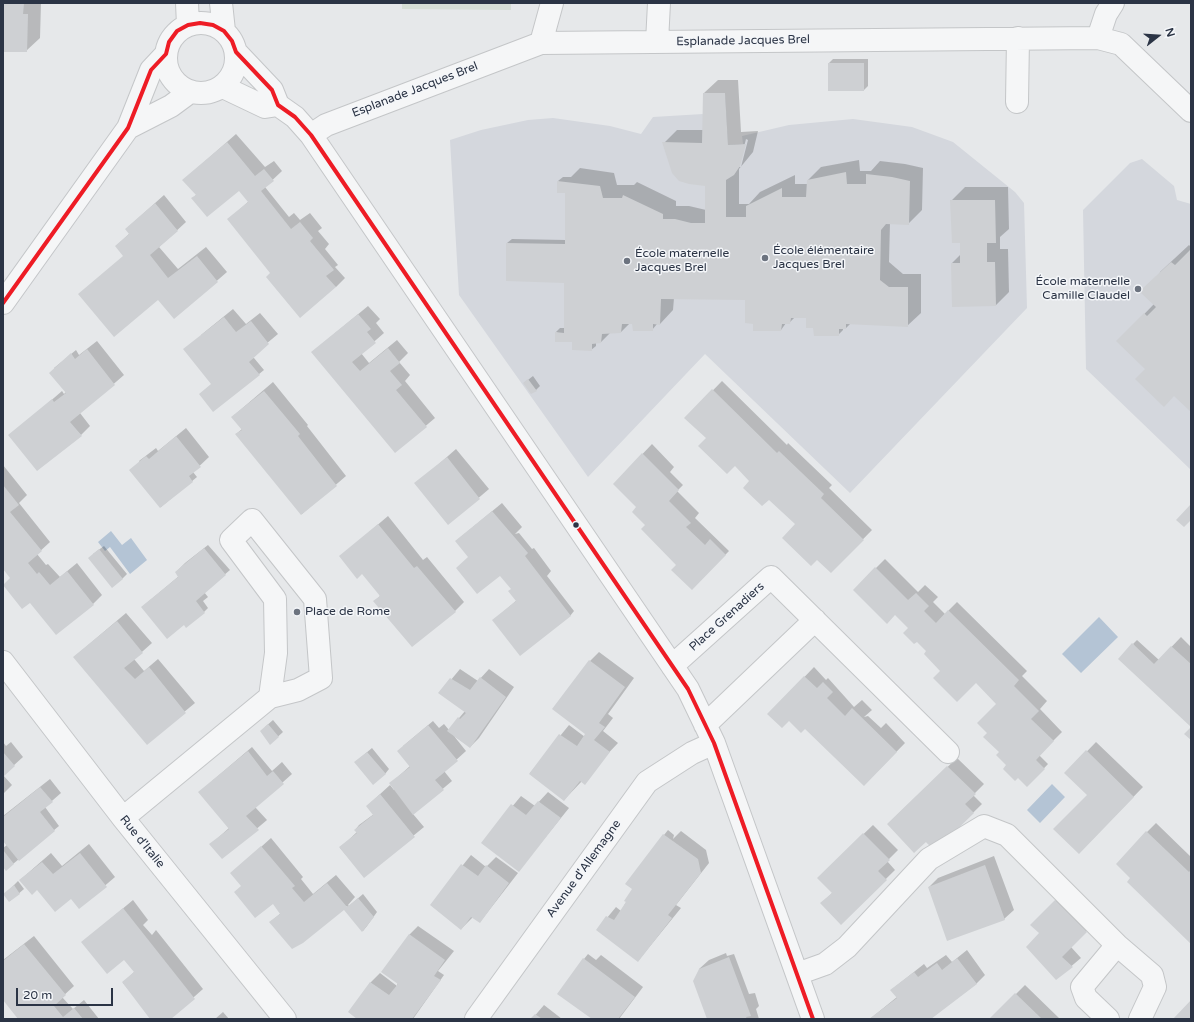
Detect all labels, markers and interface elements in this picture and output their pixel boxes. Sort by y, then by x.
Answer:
north arrow [1138,16,1178,56]
text: N [1162,26,1177,38]
street label: Esplanade Jacques Brel [676,33,810,49]
street label: Esplanade Jacques Brel [350,59,480,121]
place label: École élémentaire Jacques Brel [773,244,874,272]
place label: École maternelle Jacques Brel [635,247,729,275]
marker: École élémentaire Jacques Brel [760,253,770,263]
marker: École maternelle Jacques Brel [622,256,632,266]
place label: École maternelle Camille Claudel [1036,275,1130,303]
marker: École maternelle Camille Claudel [1133,284,1143,294]
unlabelled marker [571,520,581,530]
street label: Place Grenadiers [686,580,768,654]
place label: Place de Rome [305,605,390,619]
marker: Place de Rome [292,607,302,617]
street label: Rue d'Italie [116,813,168,871]
street label: Avenue d'Allemagne [544,817,624,921]
scale bar [18,980,115,1006]
text: 20 m [23,988,52,1002]

